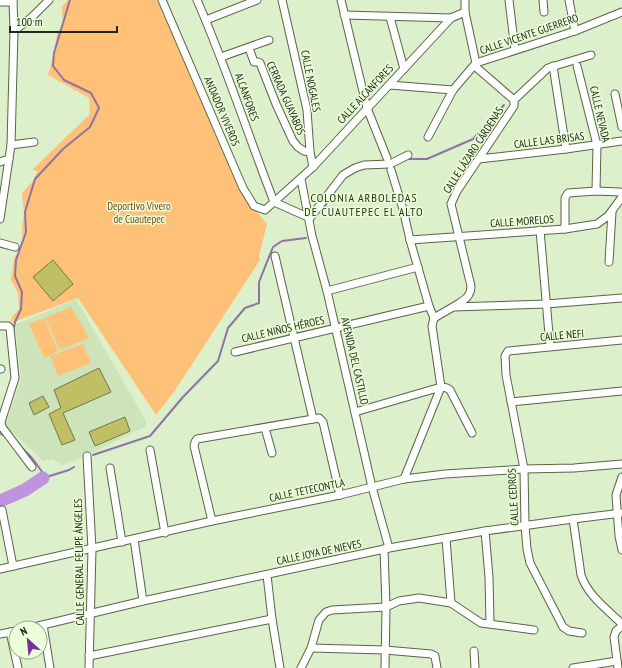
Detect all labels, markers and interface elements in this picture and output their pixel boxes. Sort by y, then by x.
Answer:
scale bar [10,8,117,34]
street label: CALLE VICENTE GUERRERO [478,11,580,57]
text: 100 m [16,14,43,29]
street label: CALLE NOGALES [298,49,324,113]
street label: CERRADA GUAYABOS [263,59,309,137]
street label: CALLE ALCANFORES [334,61,396,127]
street label: ALCANFORES [232,71,262,123]
street label: ANDADOR VIVEROS [201,74,243,148]
street label: CALLE NEVADA [587,84,613,144]
street label: CALLE LÁZARO CÁRDENAS [440,104,506,196]
street label: CALLE LAS BRISAS [513,129,585,151]
district label: COLONIA ARBOLEDAS DE CUAUTEPEC EL ALTO [304,190,424,219]
park label: Deportivo Vivero de Cuautepec [107,199,171,226]
street label: CALLE MORELOS [490,212,555,230]
street label: CALLE NIÑOS HÉROES [240,313,326,345]
street label: AVENIDA DEL CASTILLO [338,316,372,406]
street label: CALLE NEFI [540,326,584,344]
street label: CALLE CEDROS [504,468,521,526]
street label: CALLE TETECONTLA [268,475,347,505]
street label: CALLE GENERAL FELIPE ÁNGELES [71,498,87,626]
street label: CALLE JOYA DE NIEVES [275,536,363,568]
north arrow [8,620,48,660]
text: N [18,623,29,639]

